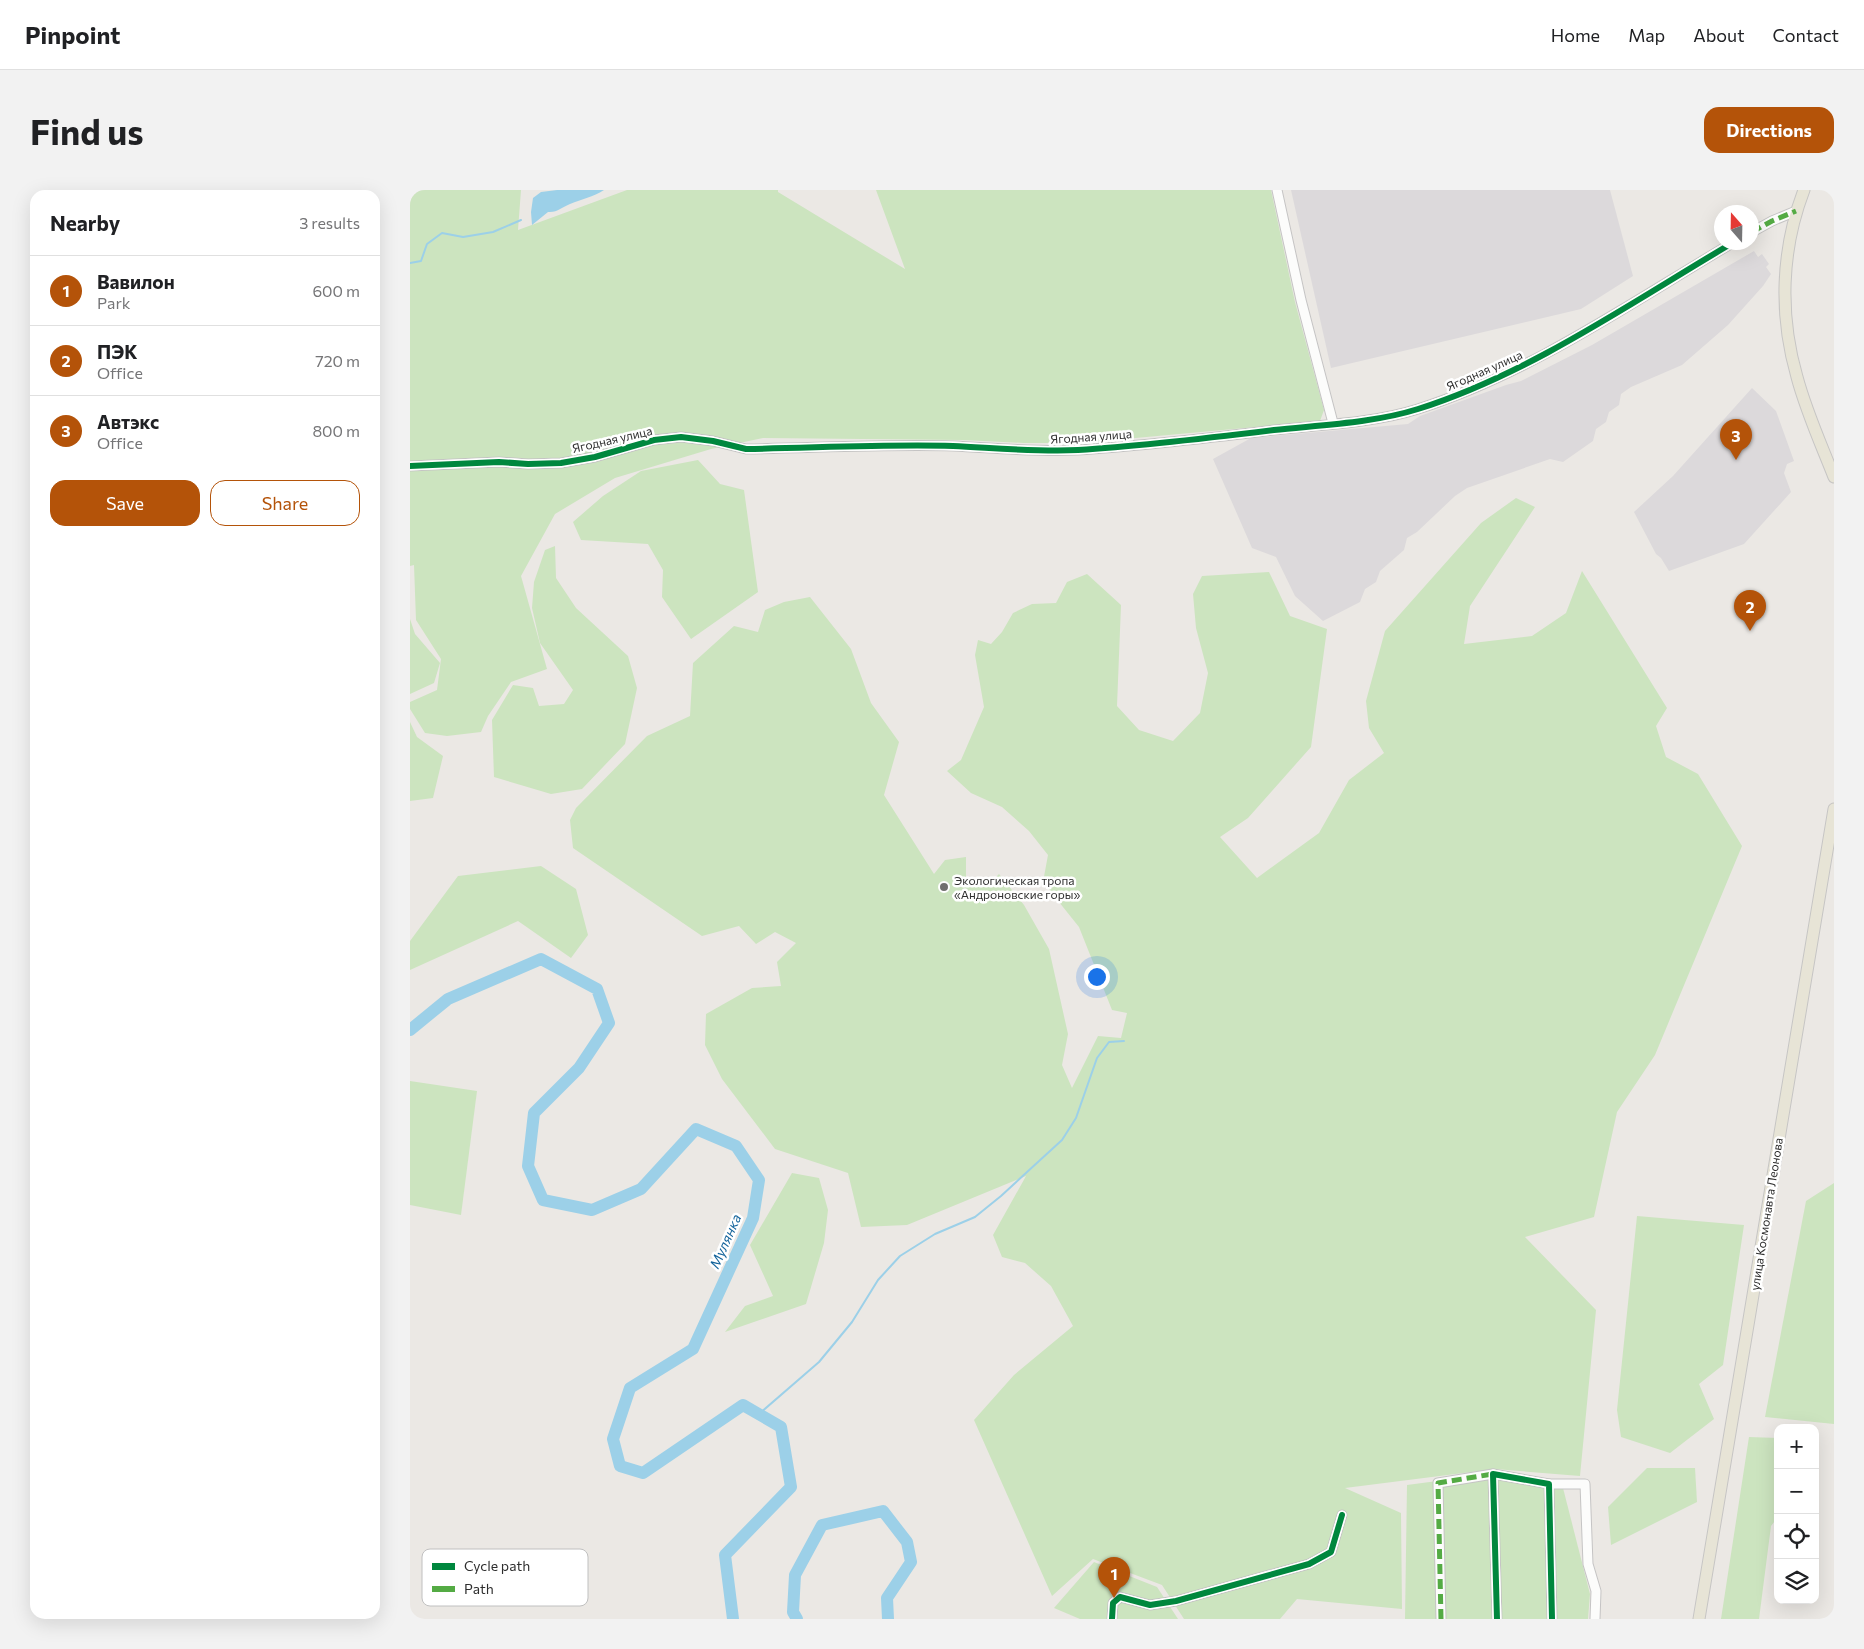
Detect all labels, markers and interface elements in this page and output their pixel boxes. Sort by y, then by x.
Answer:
text: Pinpoint [25,20,120,49]
text: Home [1551,24,1600,46]
text: Map [1628,24,1665,46]
text: About [1693,24,1745,46]
text: Contact [1773,24,1839,46]
button: Directions [1704,107,1834,153]
text: Find us [30,109,144,152]
north arrow [1714,205,1759,250]
text: Nearby [50,210,120,235]
text: 3 results [299,213,360,232]
text: Вавилон [97,270,175,293]
text: 1 [62,281,70,300]
text: 600 m [312,281,360,300]
text: Park [97,293,130,312]
text: ПЭК [97,340,138,363]
street label: Ягодная улица [1444,347,1524,393]
text: 2 [61,351,71,370]
text: 720 m [315,351,360,370]
text: Office [97,363,143,382]
text: Автэкс [97,410,159,433]
pin: 3 [1720,419,1752,460]
text: 3 [61,421,71,440]
text: 800 m [312,421,360,440]
street label: Ягодная улица [571,423,653,455]
street label: Ягодная улица [1050,426,1132,446]
text: Office [97,433,143,452]
button: Save [50,480,200,526]
button: Share [210,480,360,526]
pin: 2 [1734,590,1766,631]
place label: Экологическая тропа «Андроновские горы» [954,873,1080,901]
marker: Экологическая тропа «Андроновские горы» [938,881,950,893]
your location [1084,964,1110,990]
street label: улица Космонавта Леонова [1747,1137,1785,1291]
water label: Мулянка [705,1211,745,1271]
map controls [1774,1424,1819,1604]
button: + [1774,1424,1819,1469]
button: − [1774,1469,1819,1514]
button: locate [1774,1514,1819,1559]
legend [422,1549,588,1606]
text: Cycle path [464,1557,530,1574]
pin: 1 [1098,1557,1130,1598]
button: layers [1774,1559,1819,1604]
text: Path [464,1580,494,1597]

